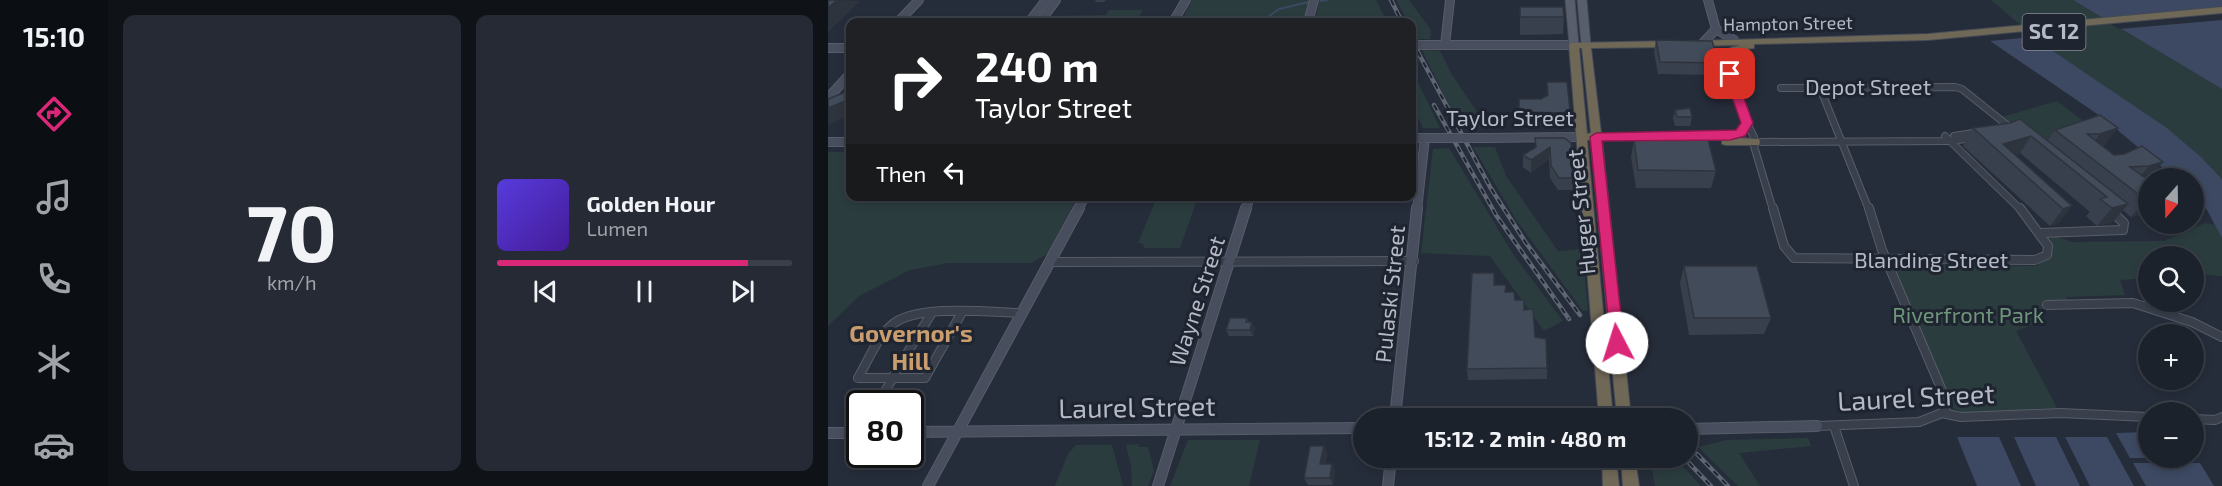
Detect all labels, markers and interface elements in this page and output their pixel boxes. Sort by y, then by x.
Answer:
street label: Hampton Street [1723,11,1853,35]
road number: SC 12 [2022,14,2086,50]
text: 15:10 [23,20,85,52]
text: 240 m [975,40,1099,90]
icon: right [876,42,954,120]
pin [1704,48,1755,99]
icon: arrive [1713,57,1746,90]
street label: Depot Street [1805,73,1931,99]
text: Taylor Street [975,91,1132,123]
icon: directions [33,93,75,135]
street label: Taylor Street [1446,104,1574,130]
street label: Huger Street [1561,148,1600,276]
icon: left [938,156,971,189]
text: Then [876,160,926,186]
north arrow [2138,168,2204,234]
map controls [2138,168,2204,468]
icon: music [33,176,75,218]
text: 70 [247,184,337,278]
text: Golden Hour [587,190,715,216]
text: Lumen [587,216,648,240]
street label: Pulaski Street [1369,224,1409,364]
street label: Wayne Street [1163,232,1229,369]
street label: Blanding Street [1854,246,2008,272]
button: search [2138,246,2204,312]
icon: phone [33,258,75,300]
text: km/h [267,270,317,294]
icon: previous [529,275,562,308]
icon: pause [628,275,661,308]
icon: next [726,275,759,308]
park label: Riverfront Park [1892,301,2044,327]
position arrow [1585,311,1649,375]
district label: Governor's Hill [849,318,973,375]
button: + [2138,324,2204,390]
icon: climate [33,341,75,383]
street label: Laurel Street [1836,376,1995,416]
street label: Laurel Street [1058,389,1216,423]
speed limit sign: 80 [846,390,924,468]
button: − [2138,402,2204,468]
icon: car [33,424,75,466]
text: 15:12 · 2 min · 480 m [1425,425,1626,451]

